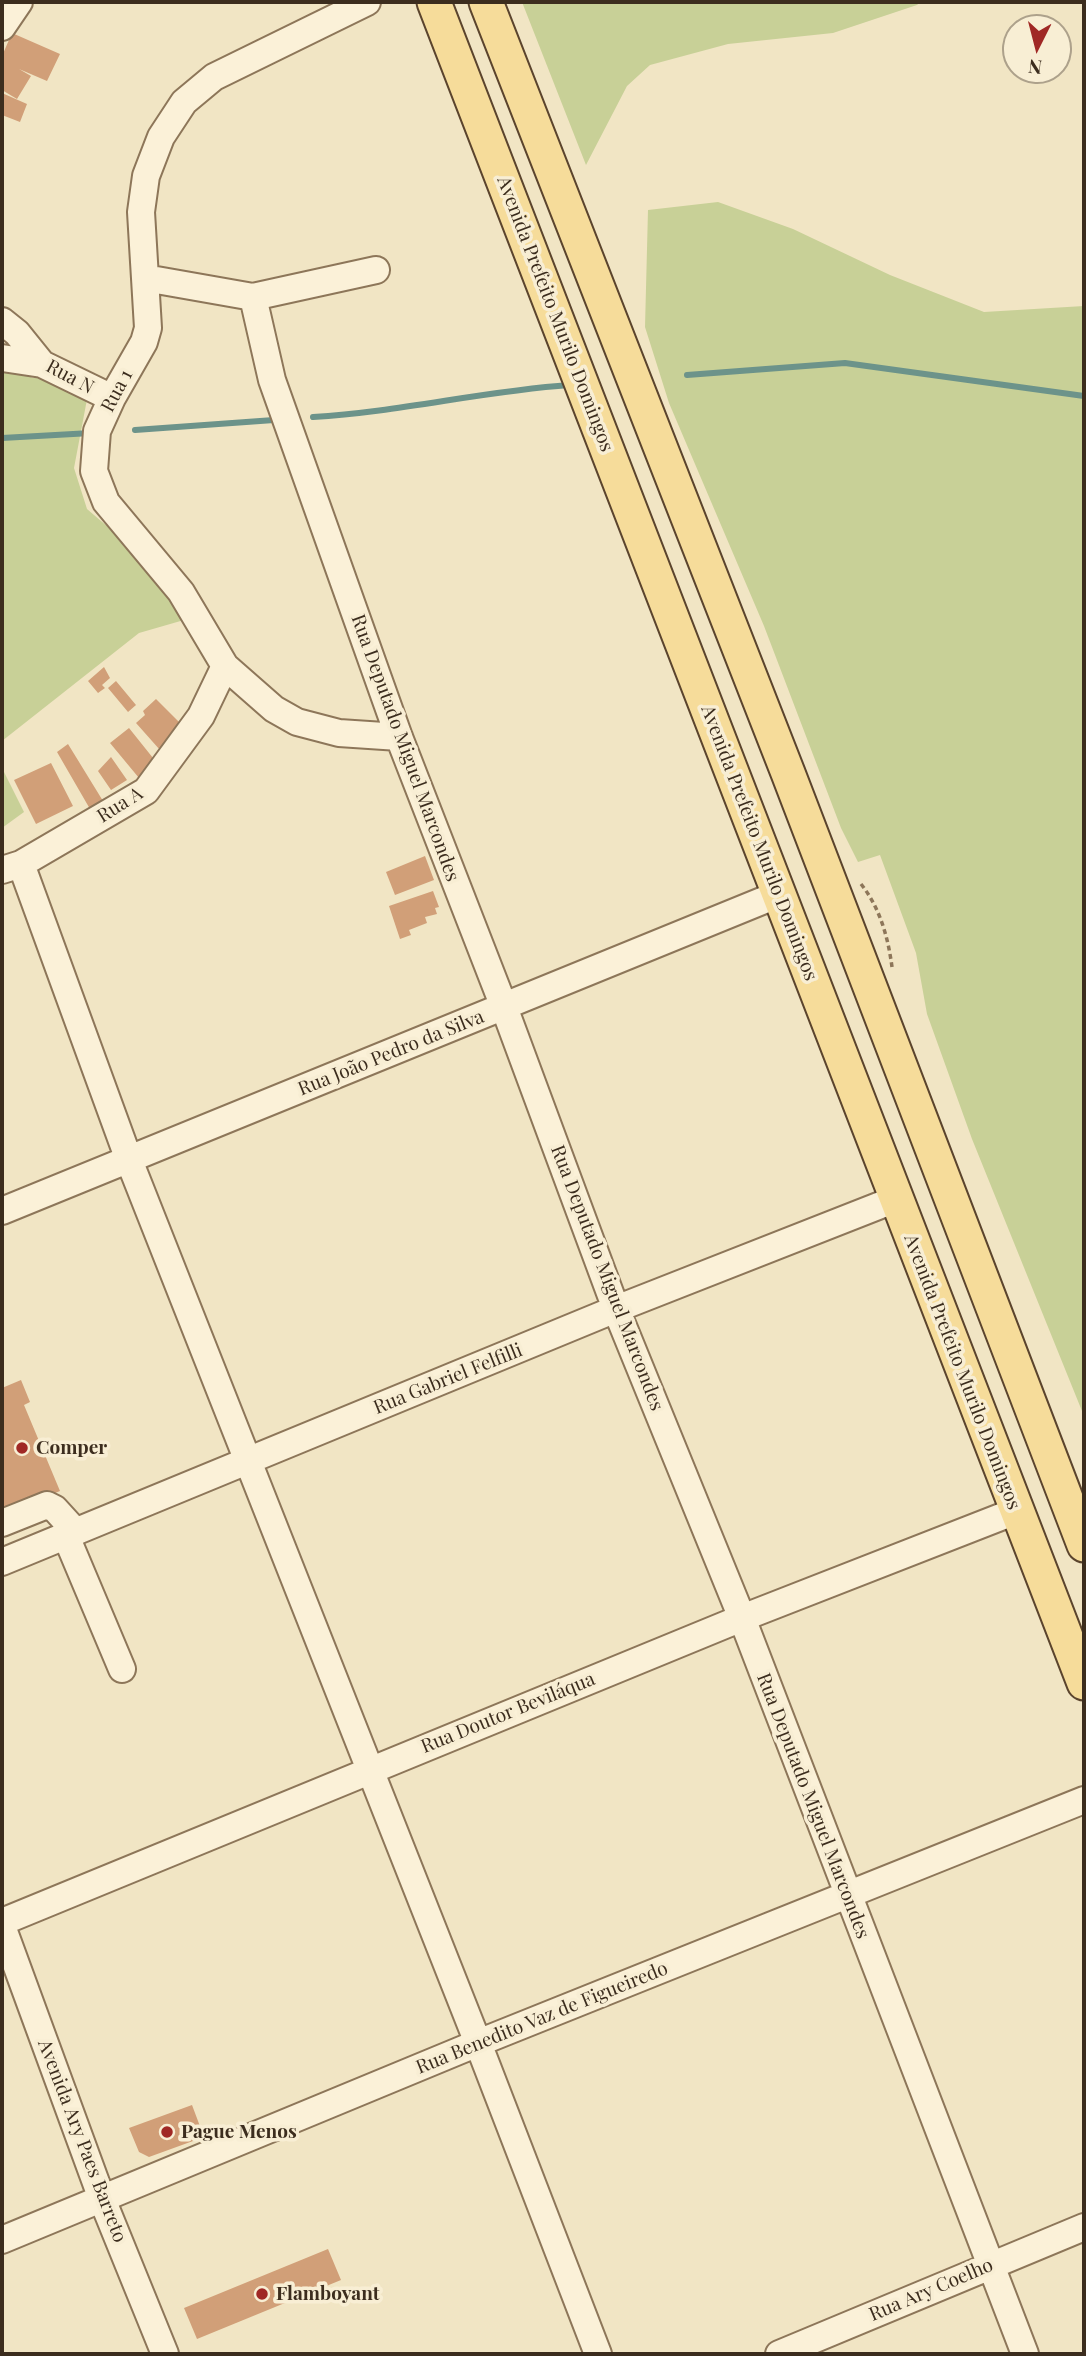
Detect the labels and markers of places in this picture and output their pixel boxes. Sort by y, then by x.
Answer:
place label: Comper [36,1437,107,1459]
marker: Comper [14,1440,30,1456]
place label: Pague Menos [181,2121,297,2143]
marker: Pague Menos [159,2124,175,2140]
place label: Flamboyant [276,2283,379,2305]
marker: Flamboyant [254,2286,270,2302]

